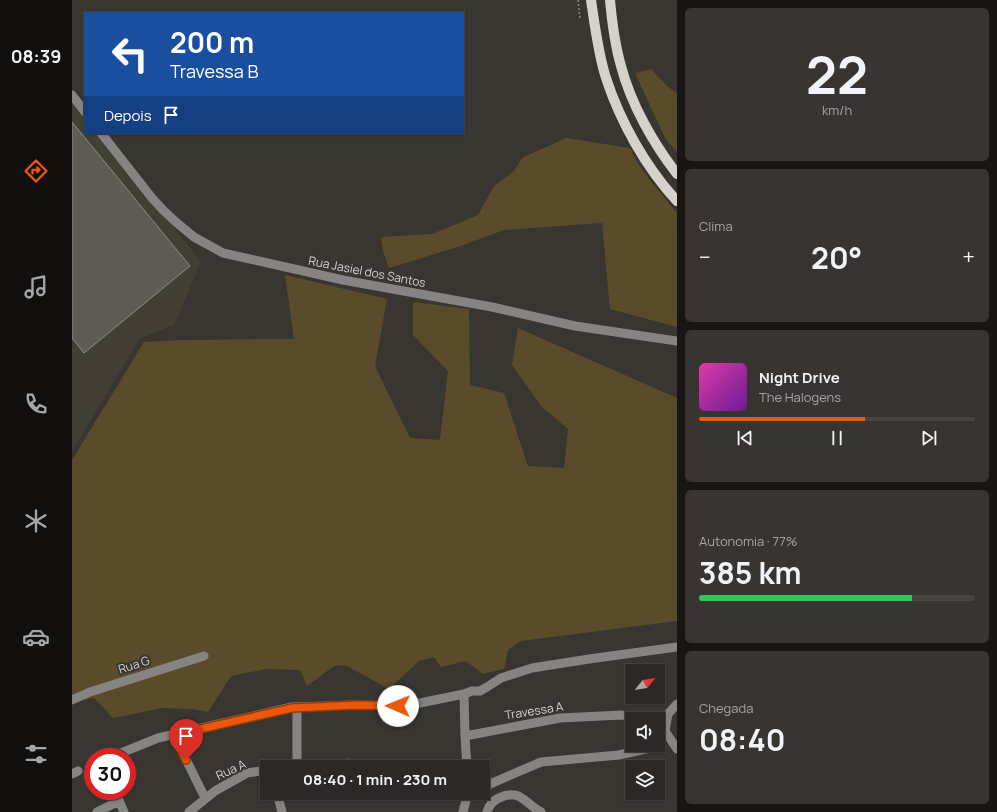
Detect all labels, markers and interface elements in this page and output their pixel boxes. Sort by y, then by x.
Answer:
text: 200 m [170,23,254,61]
icon: left [104,28,156,80]
text: 22 [806,39,868,110]
text: 08:39 [11,44,61,68]
text: Travessa B [170,59,258,83]
text: km/h [822,101,852,119]
icon: arrive [160,104,182,126]
text: Depois [104,105,152,126]
icon: directions [22,157,50,185]
text: Clima [699,217,733,235]
text: 20° [811,237,862,278]
text: − [699,242,711,272]
text: + [962,242,975,272]
street label: Rua Jasiel dos Santos [307,252,427,291]
icon: music [22,273,50,301]
text: Night Drive [759,367,840,388]
text: The Halogens [759,388,841,406]
icon: phone [22,390,50,418]
icon: previous [734,427,756,449]
icon: pause [826,427,848,449]
icon: next [918,427,940,449]
icon: climate [22,507,50,535]
text: Autonomia · 77% [699,532,798,550]
text: 385 km [699,552,802,593]
icon: car [22,623,50,651]
street label: Rua G [116,651,152,678]
north arrow [625,664,665,704]
map controls [625,664,665,800]
position arrow [377,685,419,727]
street label: Travessa A [503,697,565,724]
text: Chegada [699,699,753,717]
button: sound [625,712,665,752]
pin [169,719,203,760]
text: 08:40 [699,719,785,760]
icon: arrive [175,725,197,747]
icon: filters [22,740,50,768]
speed limit sign: 30 [84,748,136,800]
street label: Rua A [213,755,249,784]
button: layers [625,760,665,800]
text: 08:40 · 1 min · 230 m [303,769,447,790]

